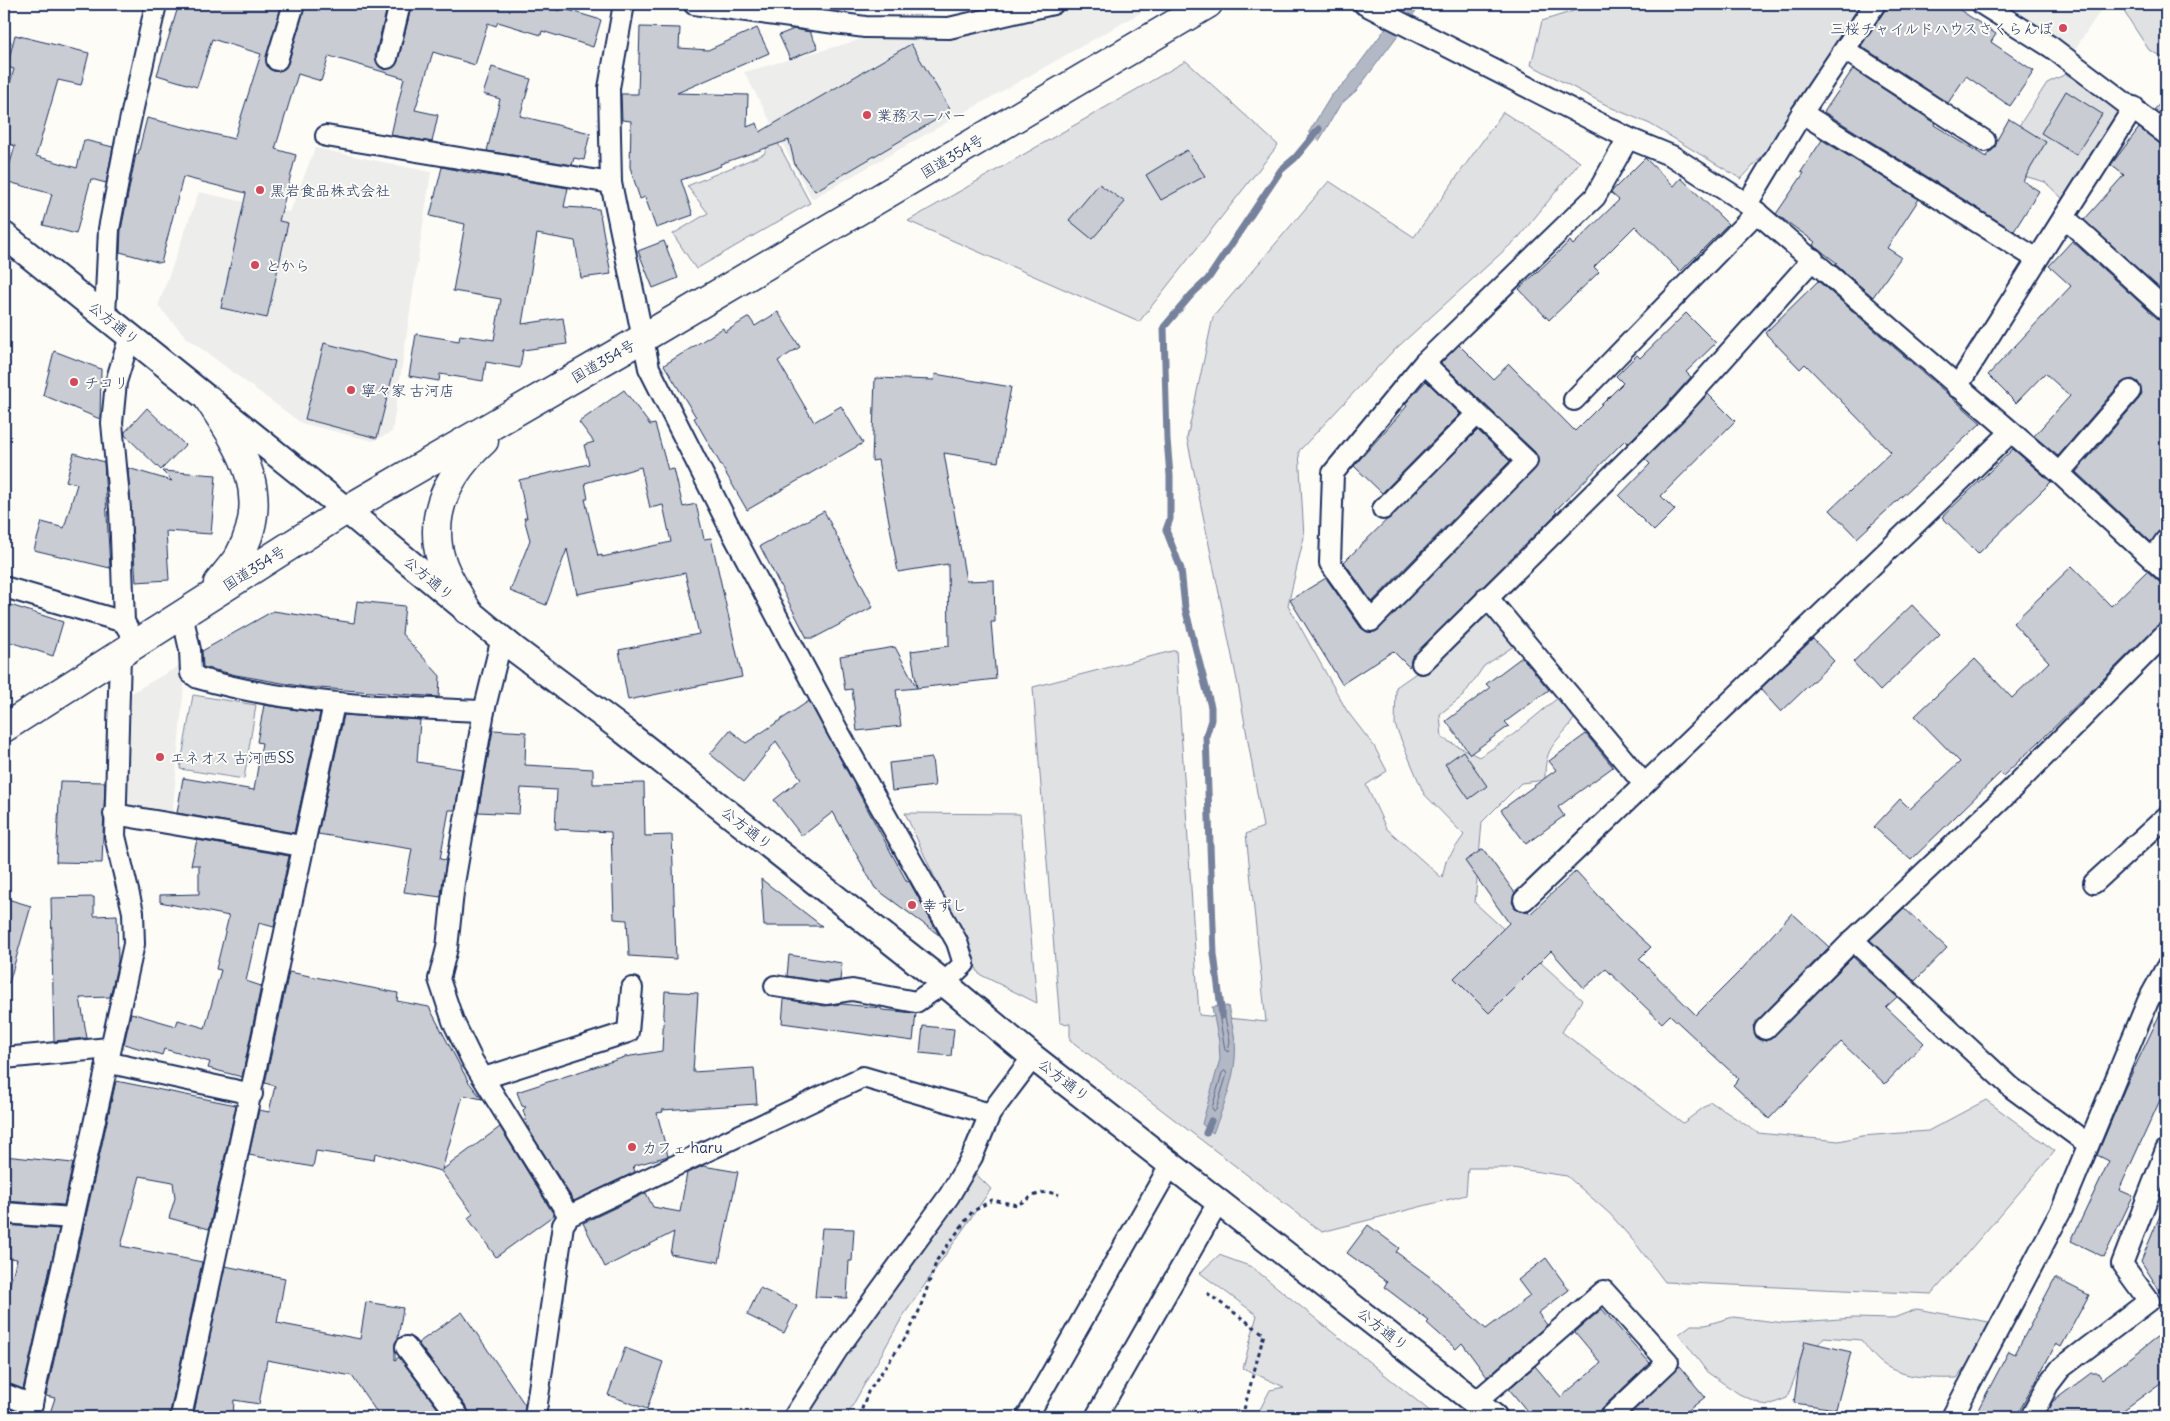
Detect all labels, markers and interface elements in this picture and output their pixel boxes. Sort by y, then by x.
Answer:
place label: 三桜チャイルドハウスさくらんぼ [1830,19,2053,38]
marker: 三桜チャイルドハウスさくらんぼ [2057,22,2069,34]
place label: 業務スーパー [877,106,966,125]
marker: 業務スーパー [861,109,873,121]
street label: 国道354号 [917,130,987,182]
place label: 黒岩食品株式会社 [270,181,390,200]
marker: 黒岩食品株式会社 [254,184,266,196]
place label: とから [265,256,310,275]
marker: とから [249,259,261,271]
street label: 公方通り [85,297,143,349]
street label: 国道354号 [568,335,638,387]
place label: チコリ [84,373,129,392]
marker: チコリ [68,376,80,388]
place label: 寧々家 古河店 [361,381,455,400]
marker: 寧々家 古河店 [345,384,357,396]
street label: 国道354号 [219,541,289,595]
street label: 公方通り [400,551,458,605]
place label: エネオス 古河西SS [170,748,294,767]
marker: エネオス 古河西SS [154,751,166,763]
street label: 公方通り [718,802,776,854]
place label: 幸ずし [922,896,967,915]
marker: 幸ずし [906,899,918,911]
street label: 公方通り [1035,1054,1093,1106]
place label: カフェ haru [642,1138,723,1157]
marker: カフェ haru [626,1141,638,1153]
street label: 公方通り [1354,1303,1412,1355]

